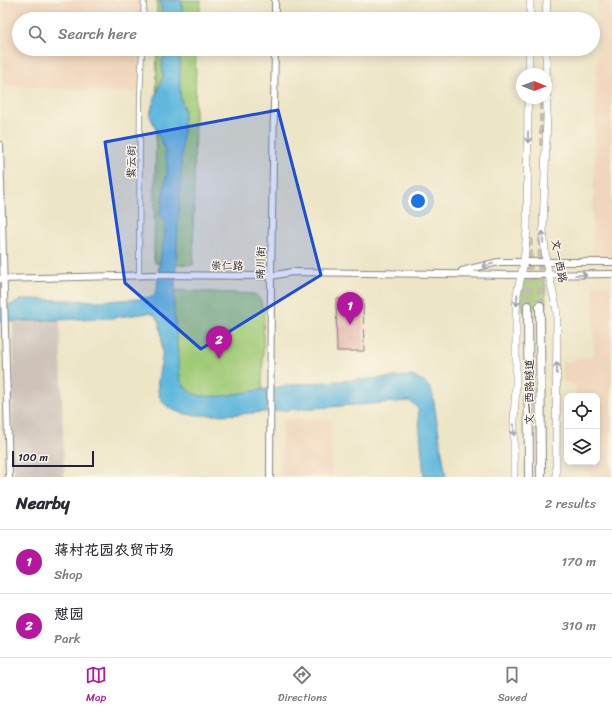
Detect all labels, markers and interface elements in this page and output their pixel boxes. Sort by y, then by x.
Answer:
search box [12,12,600,56]
text: Search here [58,21,137,47]
icon: search [26,23,48,45]
north arrow [516,68,552,104]
one-way arrow [524,130,532,143]
street label: 紫云街 [122,145,141,179]
your location [408,191,428,211]
one-way arrow [540,231,547,244]
street label: 文一西路 [546,238,572,284]
street label: 晴川街 [251,245,271,280]
street label: 崇仁路 [210,256,244,276]
one-way arrow [482,262,495,269]
one-way arrow [574,271,587,279]
pin: 1 [337,292,363,325]
one-way arrow [513,293,520,306]
pin: 2 [206,326,232,359]
street label: 文一西路隧道 [520,359,539,425]
one-way arrow [553,362,561,375]
map controls [564,393,600,465]
button: locate [564,393,600,429]
one-way arrow [510,423,518,436]
button: layers [564,429,600,465]
text: 100 m [18,448,48,467]
scale bar [12,449,94,468]
text: Nearby [16,488,70,518]
text: 2 results [545,492,596,515]
text: 蒋村花园农贸市场 [54,537,174,563]
text: 1 [26,550,32,573]
text: 170 m [561,550,596,573]
text: Shop [54,563,82,586]
text: 憇园 [54,601,84,627]
text: 2 [25,614,33,637]
text: 310 m [562,614,596,637]
text: Park [54,627,81,650]
tab: Map [85,664,107,707]
tab: Directions [278,664,327,707]
tab: Saved [498,664,527,707]

